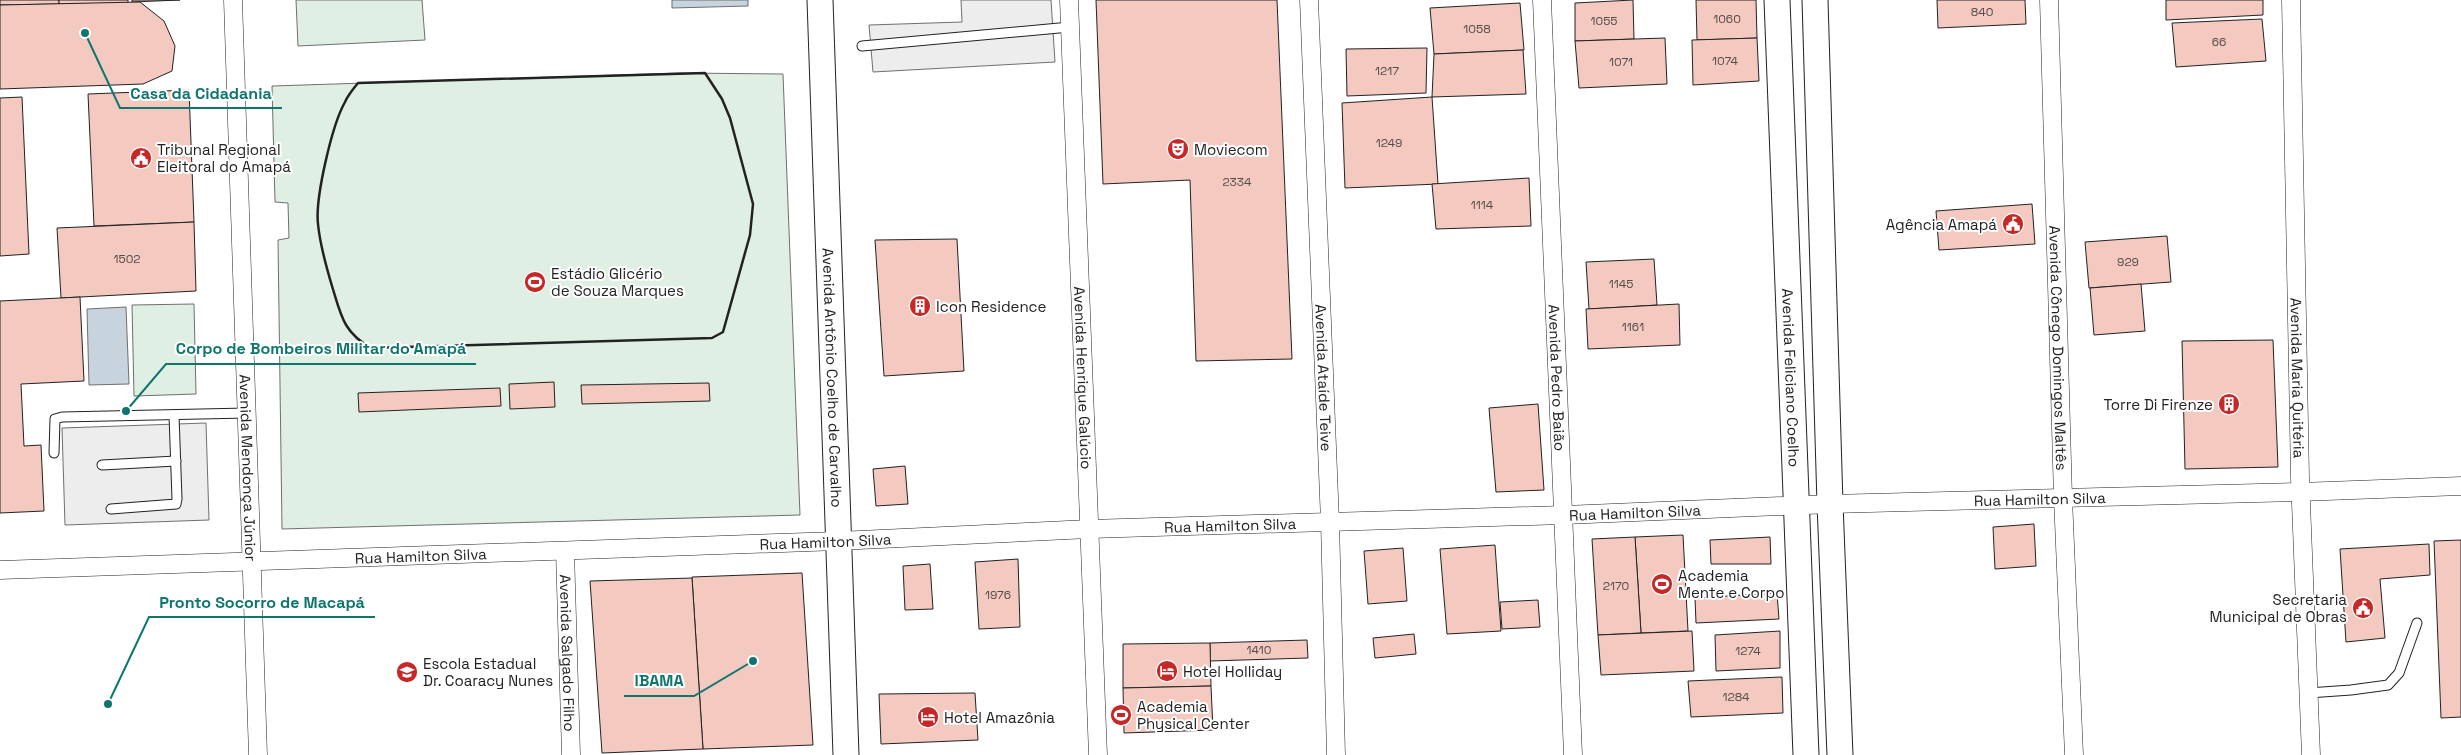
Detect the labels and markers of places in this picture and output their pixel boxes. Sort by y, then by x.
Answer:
callout: Casa da Cidadania [120,77,282,108]
theatre icon: Moviecom [1166,137,1190,161]
place label: Tribunal Regional Eleitoral do Amapá [157,140,291,176]
place label: Moviecom [1194,140,1268,159]
public building icon: Tribunal Regional Eleitoral do Amapá [129,146,153,170]
public building icon: Agência Amapá [2001,212,2025,236]
place label: Agência Amapá [1886,215,1997,234]
place label: Estádio Glicério de Souza Marques [551,264,684,300]
sports icon: Estádio Glicério de Souza Marques [523,270,547,294]
building icon: Icon Residence [908,294,932,318]
place label: Icon Residence [936,297,1047,316]
callout: Corpo de Bombeiros Militar do Amapá [166,333,476,364]
building icon: Torre Di Firenze [2217,392,2241,416]
place label: Torre Di Firenze [2104,395,2213,414]
place label: Academia Mente e Corpo [1678,566,1784,602]
sports icon: Academia Mente e Corpo [1650,572,1674,596]
callout: Pronto Socorro de Macapá [149,586,375,617]
place label: Secretaria Municipal de Obras [2210,590,2347,626]
public building icon: Secretaria Municipal de Obras [2351,596,2375,620]
place label: Escola Estadual Dr. Coaracy Nunes [423,654,553,690]
hotel icon: Hotel Holliday [1155,659,1179,683]
school or university icon: Escola Estadual Dr. Coaracy Nunes [395,660,419,684]
place label: Hotel Holliday [1183,662,1282,681]
callout: IBAMA [624,665,694,696]
place label: Academia Physical Center [1137,697,1250,733]
sports icon: Academia Physical Center [1109,703,1133,727]
hotel icon: Hotel Amazônia [916,705,940,729]
place label: Hotel Amazônia [944,708,1055,727]

